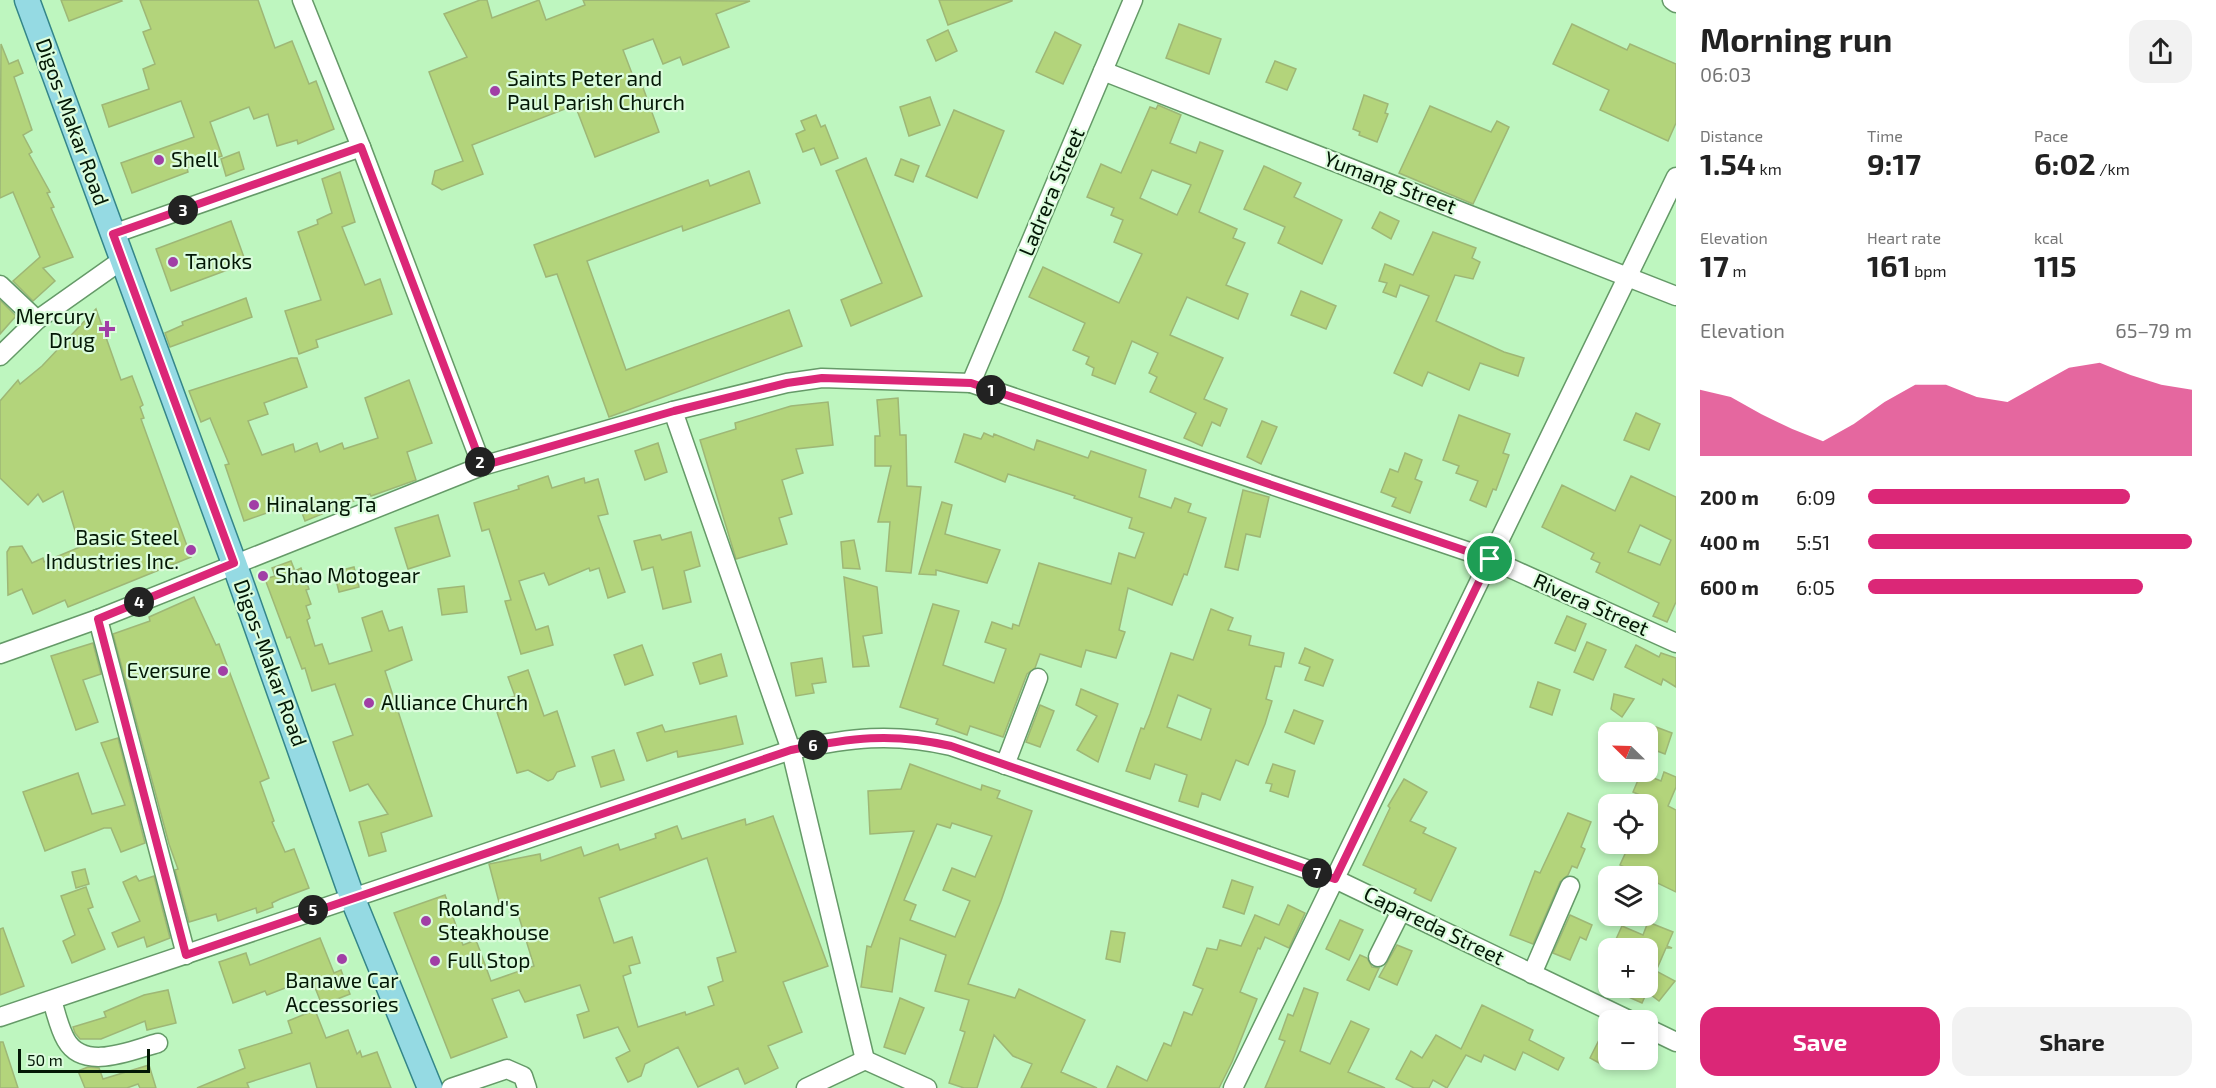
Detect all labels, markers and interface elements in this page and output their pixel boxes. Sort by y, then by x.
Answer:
text: Morning run [1700,19,1892,59]
button: share [2129,20,2192,83]
street label: Digos-Makar Road [32,35,115,208]
text: 06:03 [1700,62,1751,86]
place label: Saints Peter and Paul Parish Church [507,65,685,114]
marker: Saints Peter and Paul Parish Church [488,84,502,98]
street label: Ladrera Street [1012,124,1089,259]
text: Distance [1700,126,1763,145]
text: Time [1867,126,1903,145]
text: Pace [2034,126,2068,145]
street label: Yumang Street [1321,145,1460,218]
text: 1.54 [1700,145,1756,181]
text: 9:17 [1867,145,1921,181]
text: 6:02 [2034,145,2096,181]
place label: Shell [171,146,219,171]
marker: Shell [152,153,166,167]
text: km [1756,159,1782,178]
text: /km [2096,159,2130,178]
pin: 3 [168,195,198,225]
text: 3 [178,200,188,219]
text: Elevation [1700,228,1768,247]
text: Heart rate [1867,228,1941,247]
text: kcal [2034,228,2063,247]
text: 17 [1700,247,1729,283]
text: 161 [1867,247,1911,283]
text: 115 [2034,247,2076,283]
place label: Tanoks [185,248,252,273]
marker: Tanoks [166,255,180,269]
text: m [1729,261,1746,280]
text: bpm [1911,261,1947,280]
place label: Mercury Drug [15,303,95,352]
text: Elevation [1700,318,1785,342]
text: 65–79 m [2115,318,2192,342]
marker: Mercury Drug [100,322,114,336]
pin: 1 [976,375,1006,405]
text: 1 [988,380,994,399]
pin: 2 [465,447,495,477]
text: 2 [475,452,485,471]
text: 200 m [1700,485,1759,509]
text: 6:09 [1796,485,1836,509]
place label: Hinalang Ta [266,491,377,516]
marker: Hinalang Ta [247,498,261,512]
place label: Basic Steel Industries Inc. [46,524,180,573]
text: 400 m [1700,530,1760,554]
text: 5:51 [1796,530,1830,554]
pin [1464,533,1515,584]
icon: arrive [1473,542,1506,575]
marker: Basic Steel Industries Inc. [184,543,198,557]
place label: Shao Motogear [275,562,421,587]
street label: Rivera Street [1530,567,1653,640]
marker: Shao Motogear [256,569,270,583]
text: 600 m [1700,575,1759,599]
text: 6:05 [1796,575,1835,599]
street label: Digos-Makar Road [230,576,313,749]
pin: 4 [124,587,154,617]
text: 4 [134,592,144,611]
place label: Eversure [126,657,211,682]
marker: Eversure [216,664,230,678]
place label: Alliance Church [381,689,528,714]
marker: Alliance Church [362,696,376,710]
north arrow [1598,722,1658,782]
map controls [1598,722,1658,1070]
pin: 6 [798,730,828,760]
text: 6 [808,735,818,754]
button: locate [1598,794,1658,854]
pin: 7 [1302,858,1332,888]
text: 7 [1313,863,1321,882]
button: layers [1598,866,1658,926]
street label: Capareda Street [1360,880,1509,969]
pin: 5 [298,895,328,925]
place label: Roland's Steakhouse [438,895,549,944]
text: 5 [309,900,317,919]
marker: Roland's Steakhouse [419,914,433,928]
button: + [1598,938,1658,998]
place label: Full Stop [447,947,530,972]
marker: Banawe Car Accessories [335,952,349,966]
marker: Full Stop [428,954,442,968]
place label: Banawe Car Accessories [285,967,399,1016]
button: Save [1700,1007,1940,1076]
button: Share [1952,1007,2192,1076]
button: − [1598,1010,1658,1070]
scale bar [18,1046,150,1074]
text: 50 m [27,1050,63,1069]

